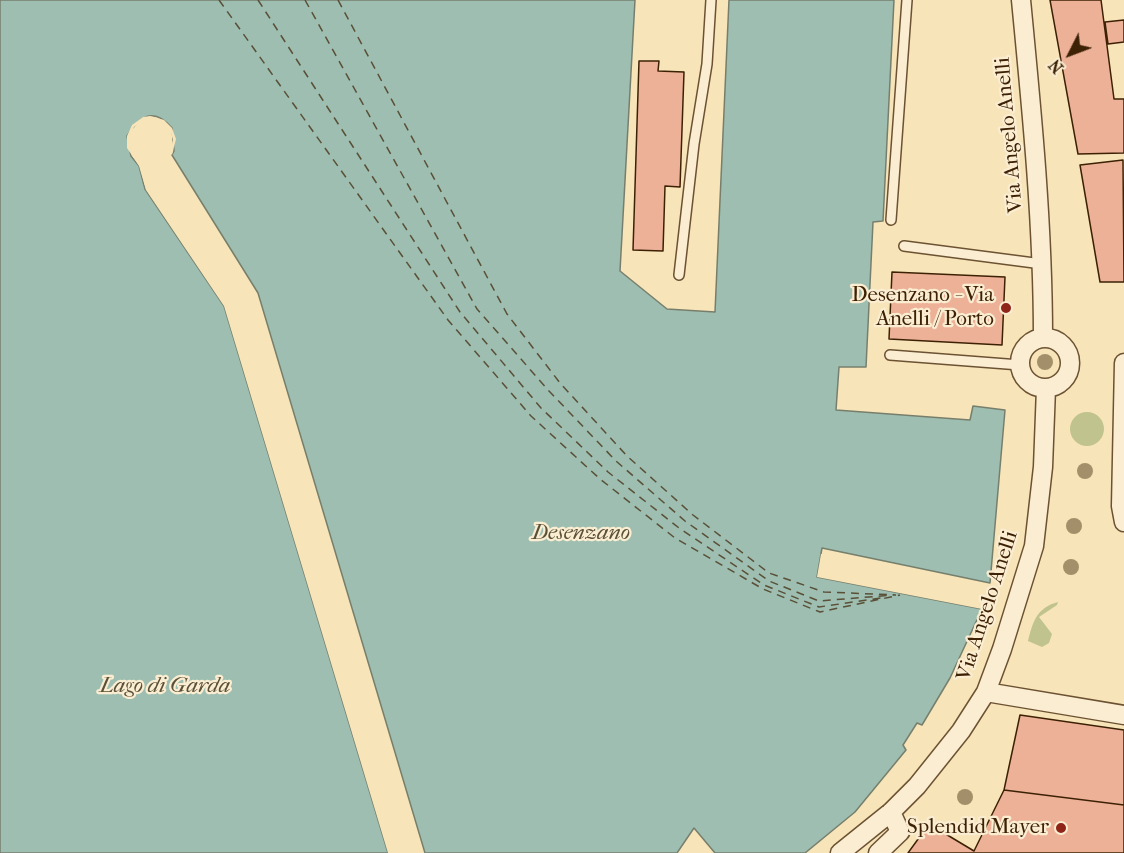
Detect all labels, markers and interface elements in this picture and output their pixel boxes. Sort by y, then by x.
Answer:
north arrow [1040,24,1100,84]
street label: Via Angelo Anelli [991,56,1029,214]
text: N [1045,56,1067,77]
place label: Desenzano - Via Anelli / Porto [852,283,994,333]
marker: Desenzano - Via Anelli / Porto [999,301,1013,315]
water label: Desenzano [532,521,630,547]
street label: Via Angelo Anelli [952,528,1024,684]
water label: Lago di Garda [100,674,230,700]
place label: Splendid Mayer [907,815,1049,841]
marker: Splendid Mayer [1054,821,1068,835]

